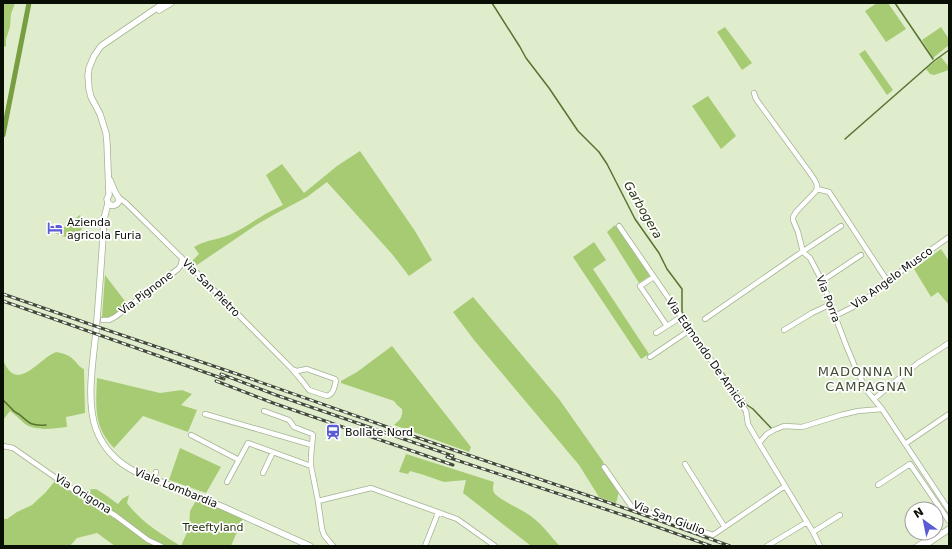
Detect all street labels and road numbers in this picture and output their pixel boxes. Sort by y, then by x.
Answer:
street label: Via Angelo Musco [849,244,935,312]
street label: Via San Pietro [179,256,243,320]
street label: Via Pignone [116,268,176,318]
street label: Via Porra [813,274,843,324]
street label: Via Edmondo De Amicis [663,296,749,411]
street label: Viale Lombardia [132,465,220,511]
street label: Via Origona [52,471,114,517]
street label: Via San Giulio [631,498,707,538]

